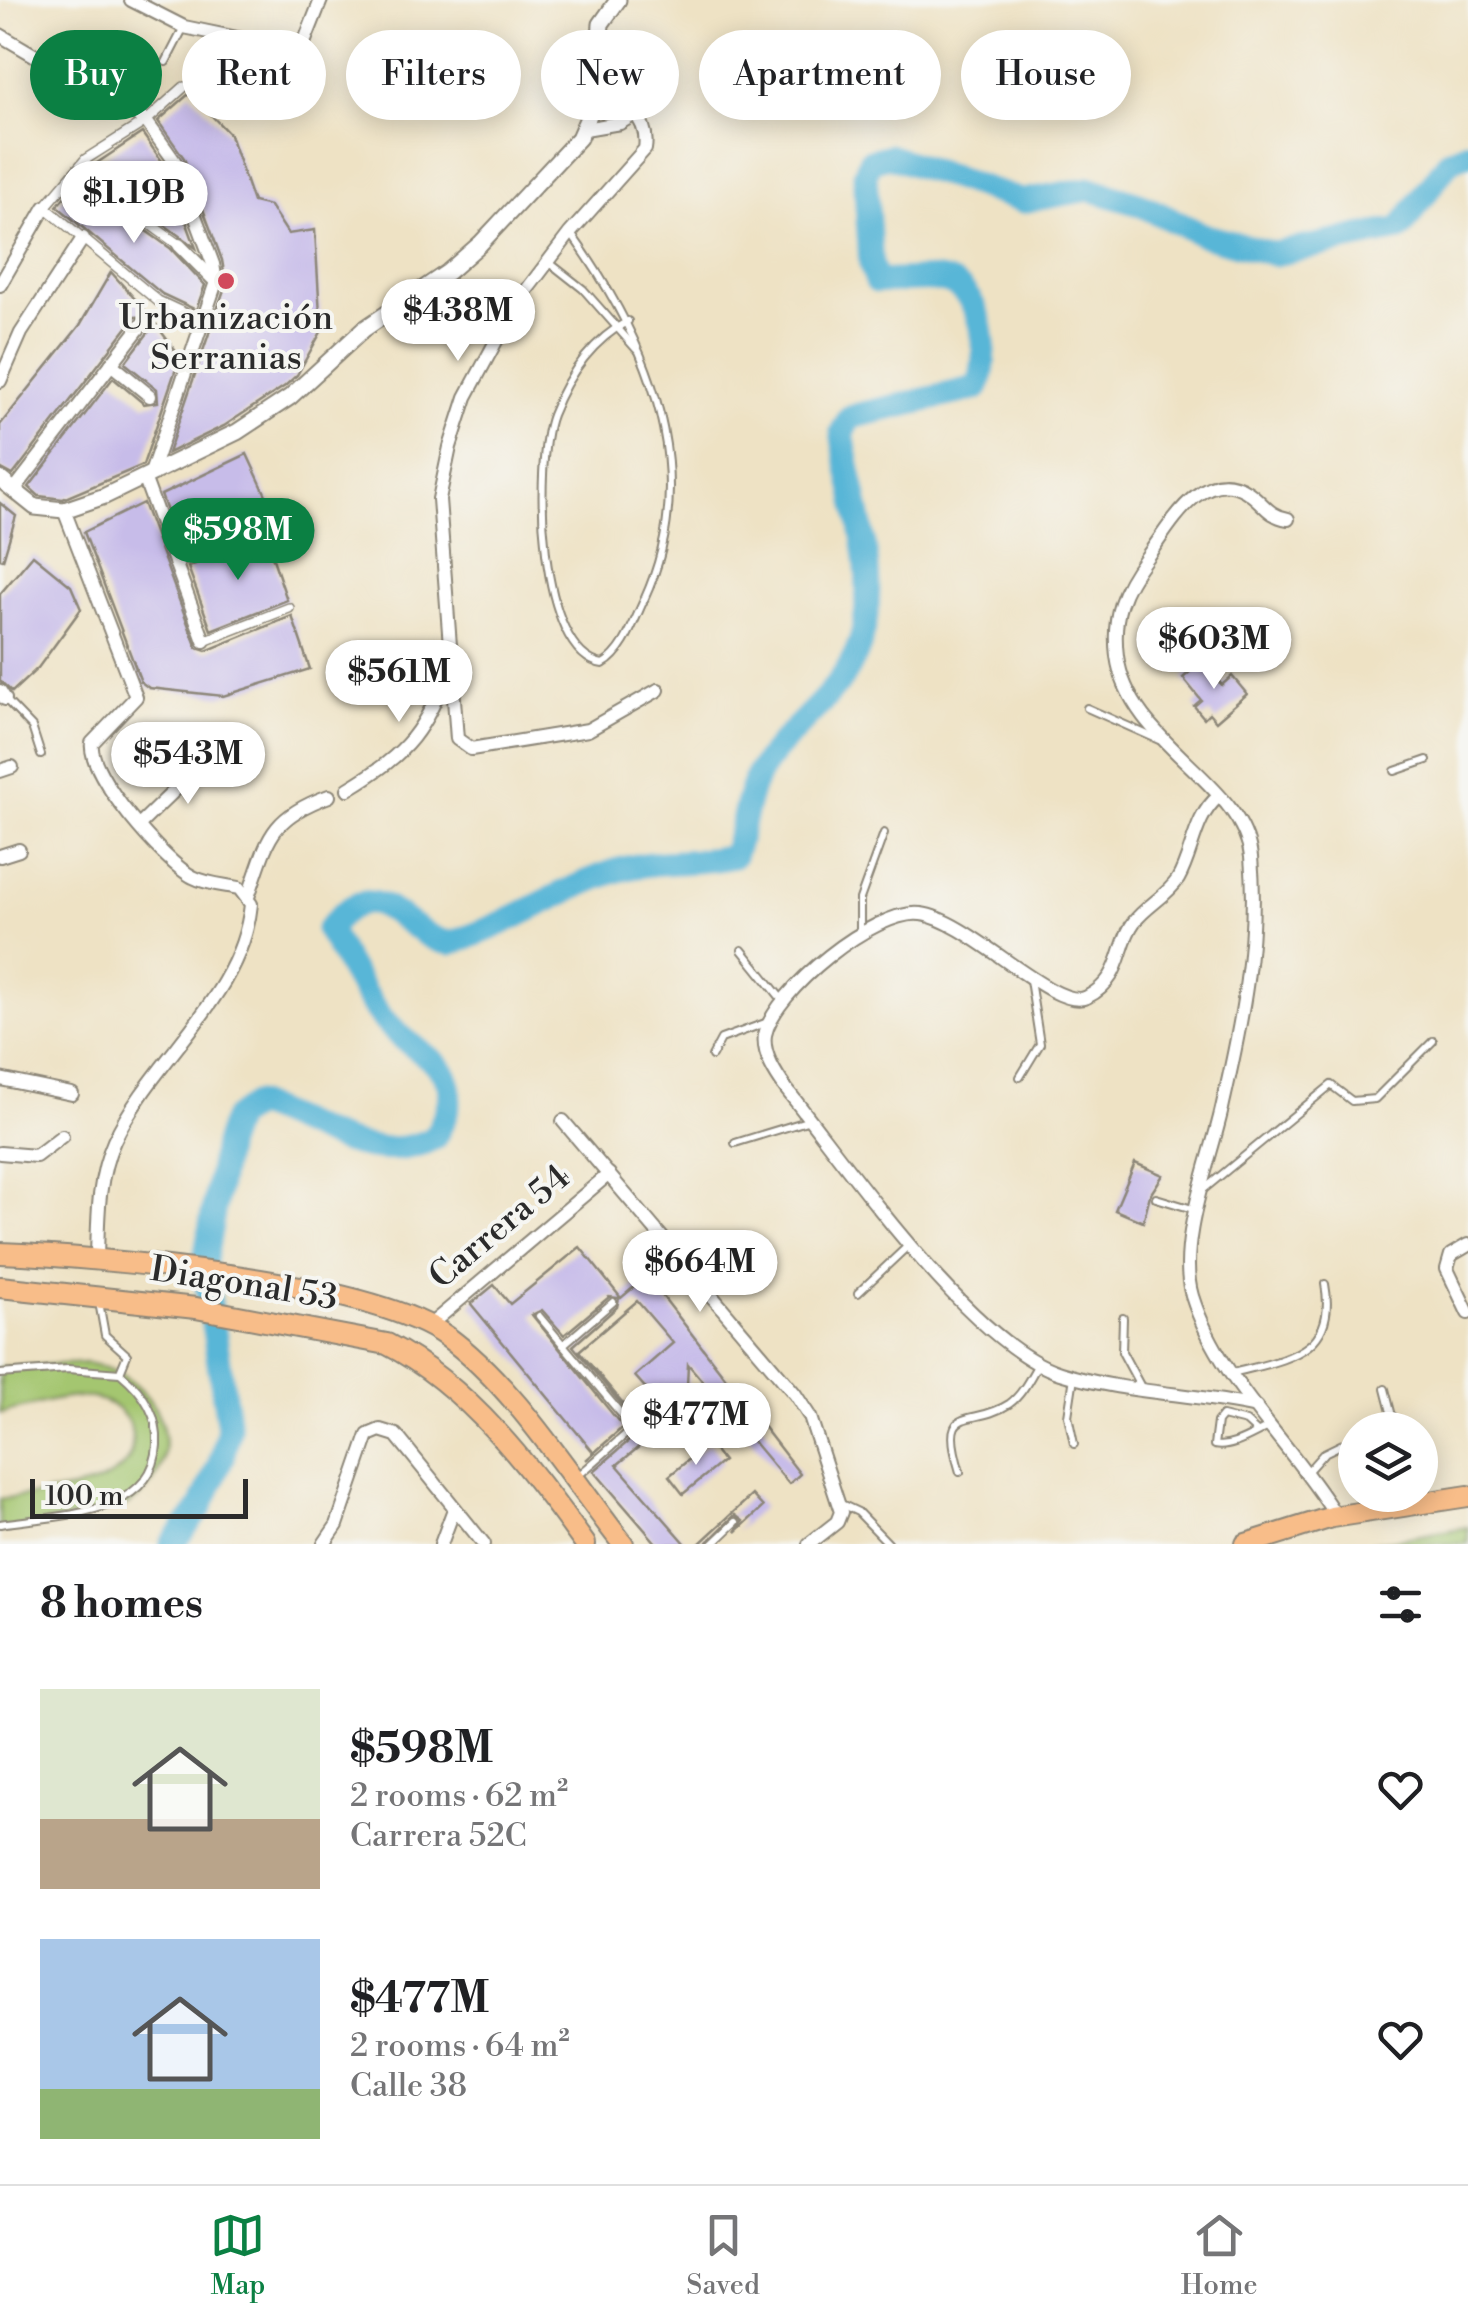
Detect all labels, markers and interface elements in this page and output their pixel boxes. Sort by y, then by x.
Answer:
chip: Buy [30,30,162,120]
chip: Rent [182,30,326,120]
chip: Filters [346,30,521,120]
chip: New [541,30,679,120]
chip: Apartment [699,30,941,120]
chip: House [961,30,1131,120]
pin: $1.19B [53,161,215,246]
text: $1.19B [83,173,185,213]
marker: Urbanización Serranias [215,270,237,292]
pin: $438M [388,279,528,364]
text: $438M [403,291,513,331]
place label: Urbanización Serranias [119,297,333,380]
pin: $598M [168,498,308,583]
text: $598M [183,510,293,550]
pin: $603M [1144,607,1284,692]
text: $603M [1158,619,1270,659]
pin: $561M [329,640,469,725]
text: $561M [347,652,451,692]
pin: $543M [118,722,258,807]
text: $543M [133,734,243,774]
street label: Carrera 54 [421,1156,579,1298]
pin: $664M [630,1230,770,1315]
text: $664M [644,1242,756,1282]
street label: Diagonal 53 [147,1248,341,1320]
pin: $477M [626,1383,766,1468]
text: $477M [643,1395,749,1435]
map controls [1338,1412,1438,1512]
button: layers [1338,1412,1438,1512]
scale bar [30,1474,248,1518]
text: 100 m [45,1479,124,1514]
icon: filters [1373,1577,1428,1632]
text: 8 homes [40,1578,203,1631]
text: $598M [350,1723,493,1776]
icon: home [120,1729,240,1849]
icon: heart [1373,1762,1428,1817]
text: 2 rooms · 62 m² [350,1776,568,1816]
text: Carrera 52C [350,1816,527,1856]
text: $477M [350,1973,489,2026]
icon: home [120,1979,240,2099]
icon: heart [1373,2012,1428,2067]
text: 2 rooms · 64 m² [350,2026,570,2066]
text: Calle 38 [350,2066,467,2106]
tab: Map [210,2208,266,2303]
tab: Saved [686,2208,760,2303]
tab: Home [1181,2208,1258,2303]

